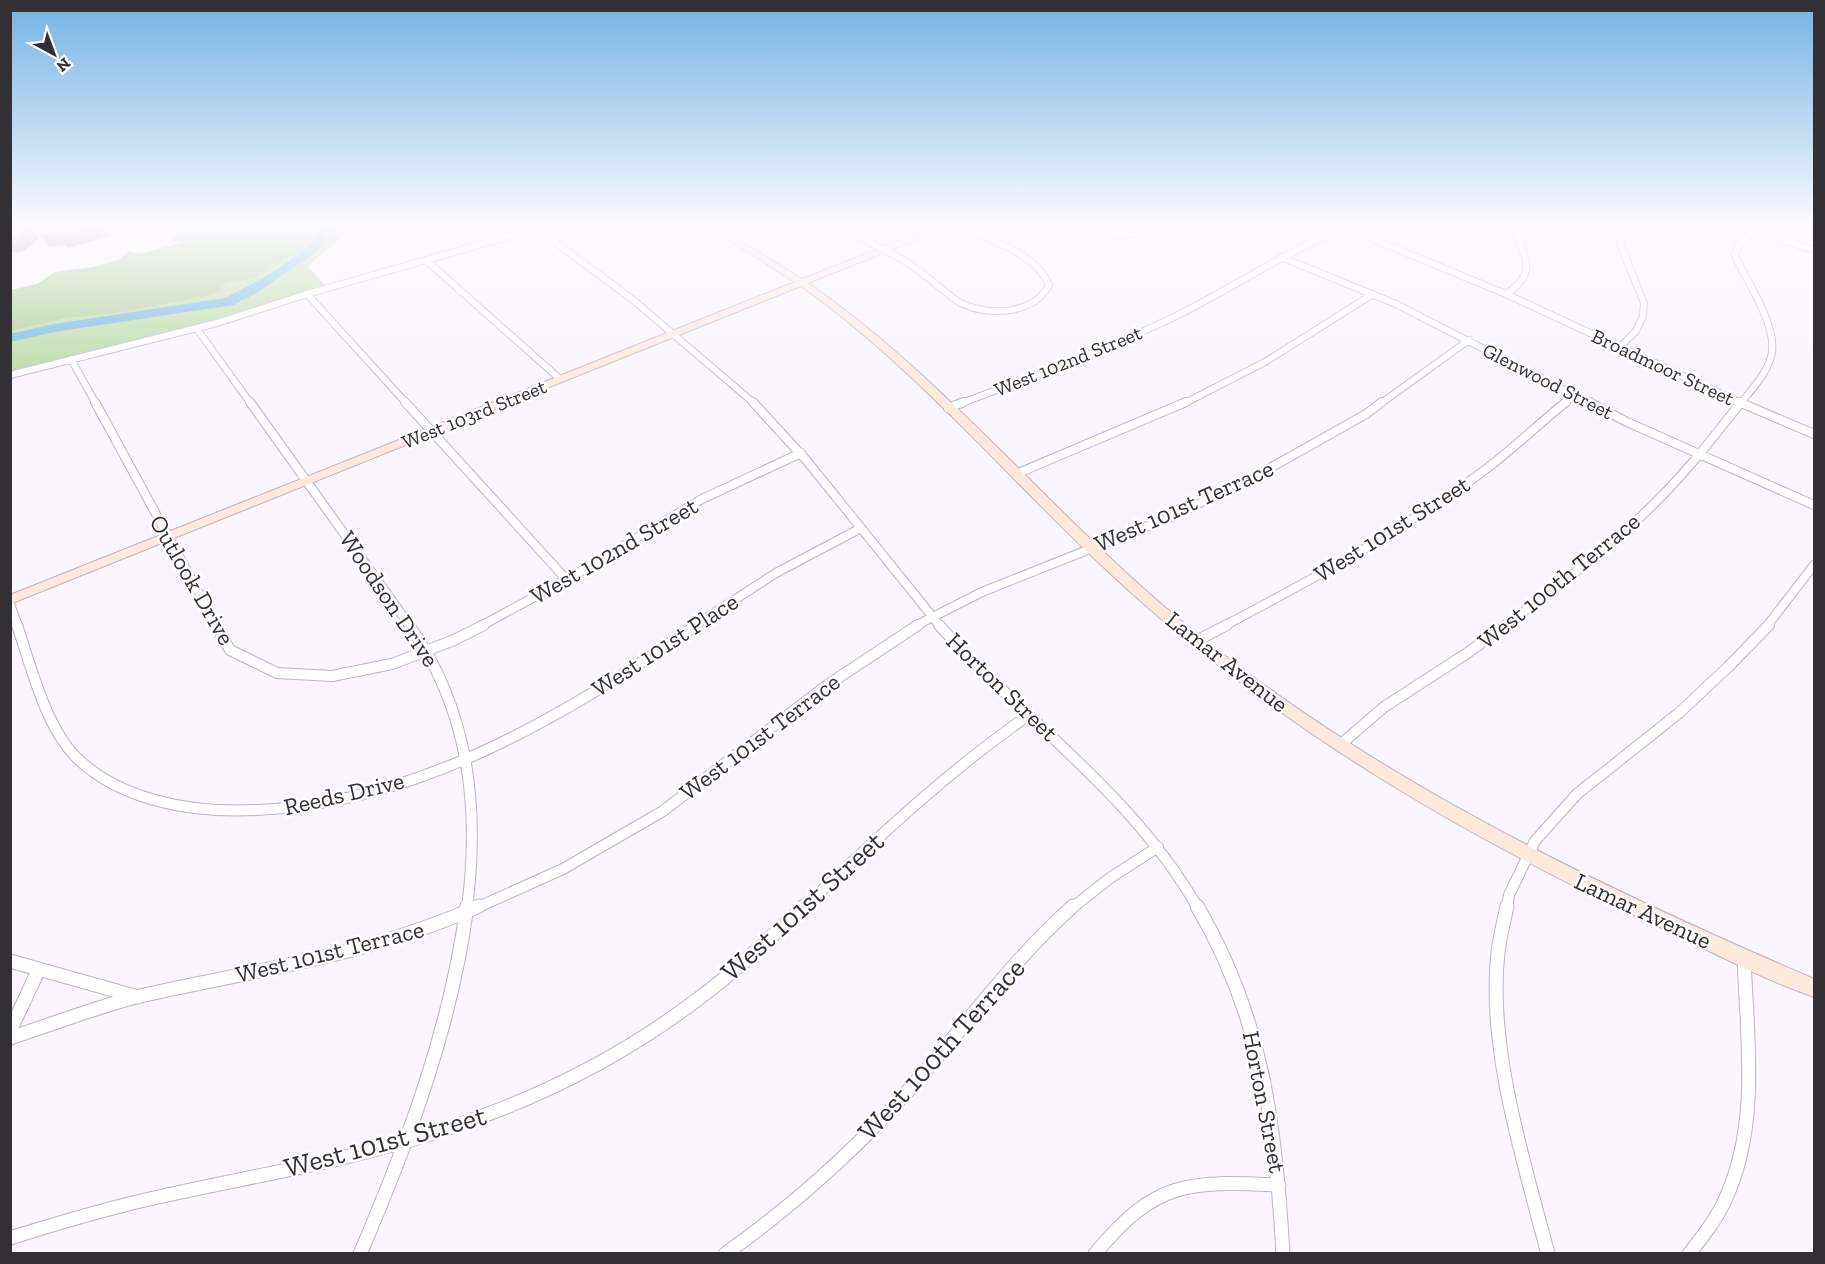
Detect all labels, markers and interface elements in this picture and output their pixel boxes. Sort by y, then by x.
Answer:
north arrow [24,24,84,84]
text: N [53,54,74,76]
street label: West 102nd Street [991,320,1146,402]
street label: Broadmoor Street [1588,323,1739,411]
street label: Glenwood Street [1479,338,1618,425]
street label: West 103rd Street [398,374,550,454]
street label: West 101st Terrace [1090,453,1278,558]
street label: West 101st Street [1309,469,1475,588]
street label: West 102nd Street [525,491,703,610]
street label: West 100th Terrace [1472,506,1646,655]
street label: Outlook Drive [144,510,241,650]
street label: Woodson Drive [333,525,446,672]
street label: West 101st Place [586,586,743,703]
street label: Lamar Avenue [1160,605,1294,718]
street label: Horton Street [941,626,1064,747]
street label: West 101st Terrace [674,667,845,806]
street label: Reeds Drive [281,766,407,821]
street label: West 101st Street [714,824,891,988]
street label: Lamar Avenue [1570,866,1716,955]
street label: West 101st Terrace [233,914,427,989]
street label: West 100th Terrace [851,952,1032,1147]
street label: Horton Street [1237,1029,1292,1175]
street label: West 101st Street [281,1099,490,1184]

